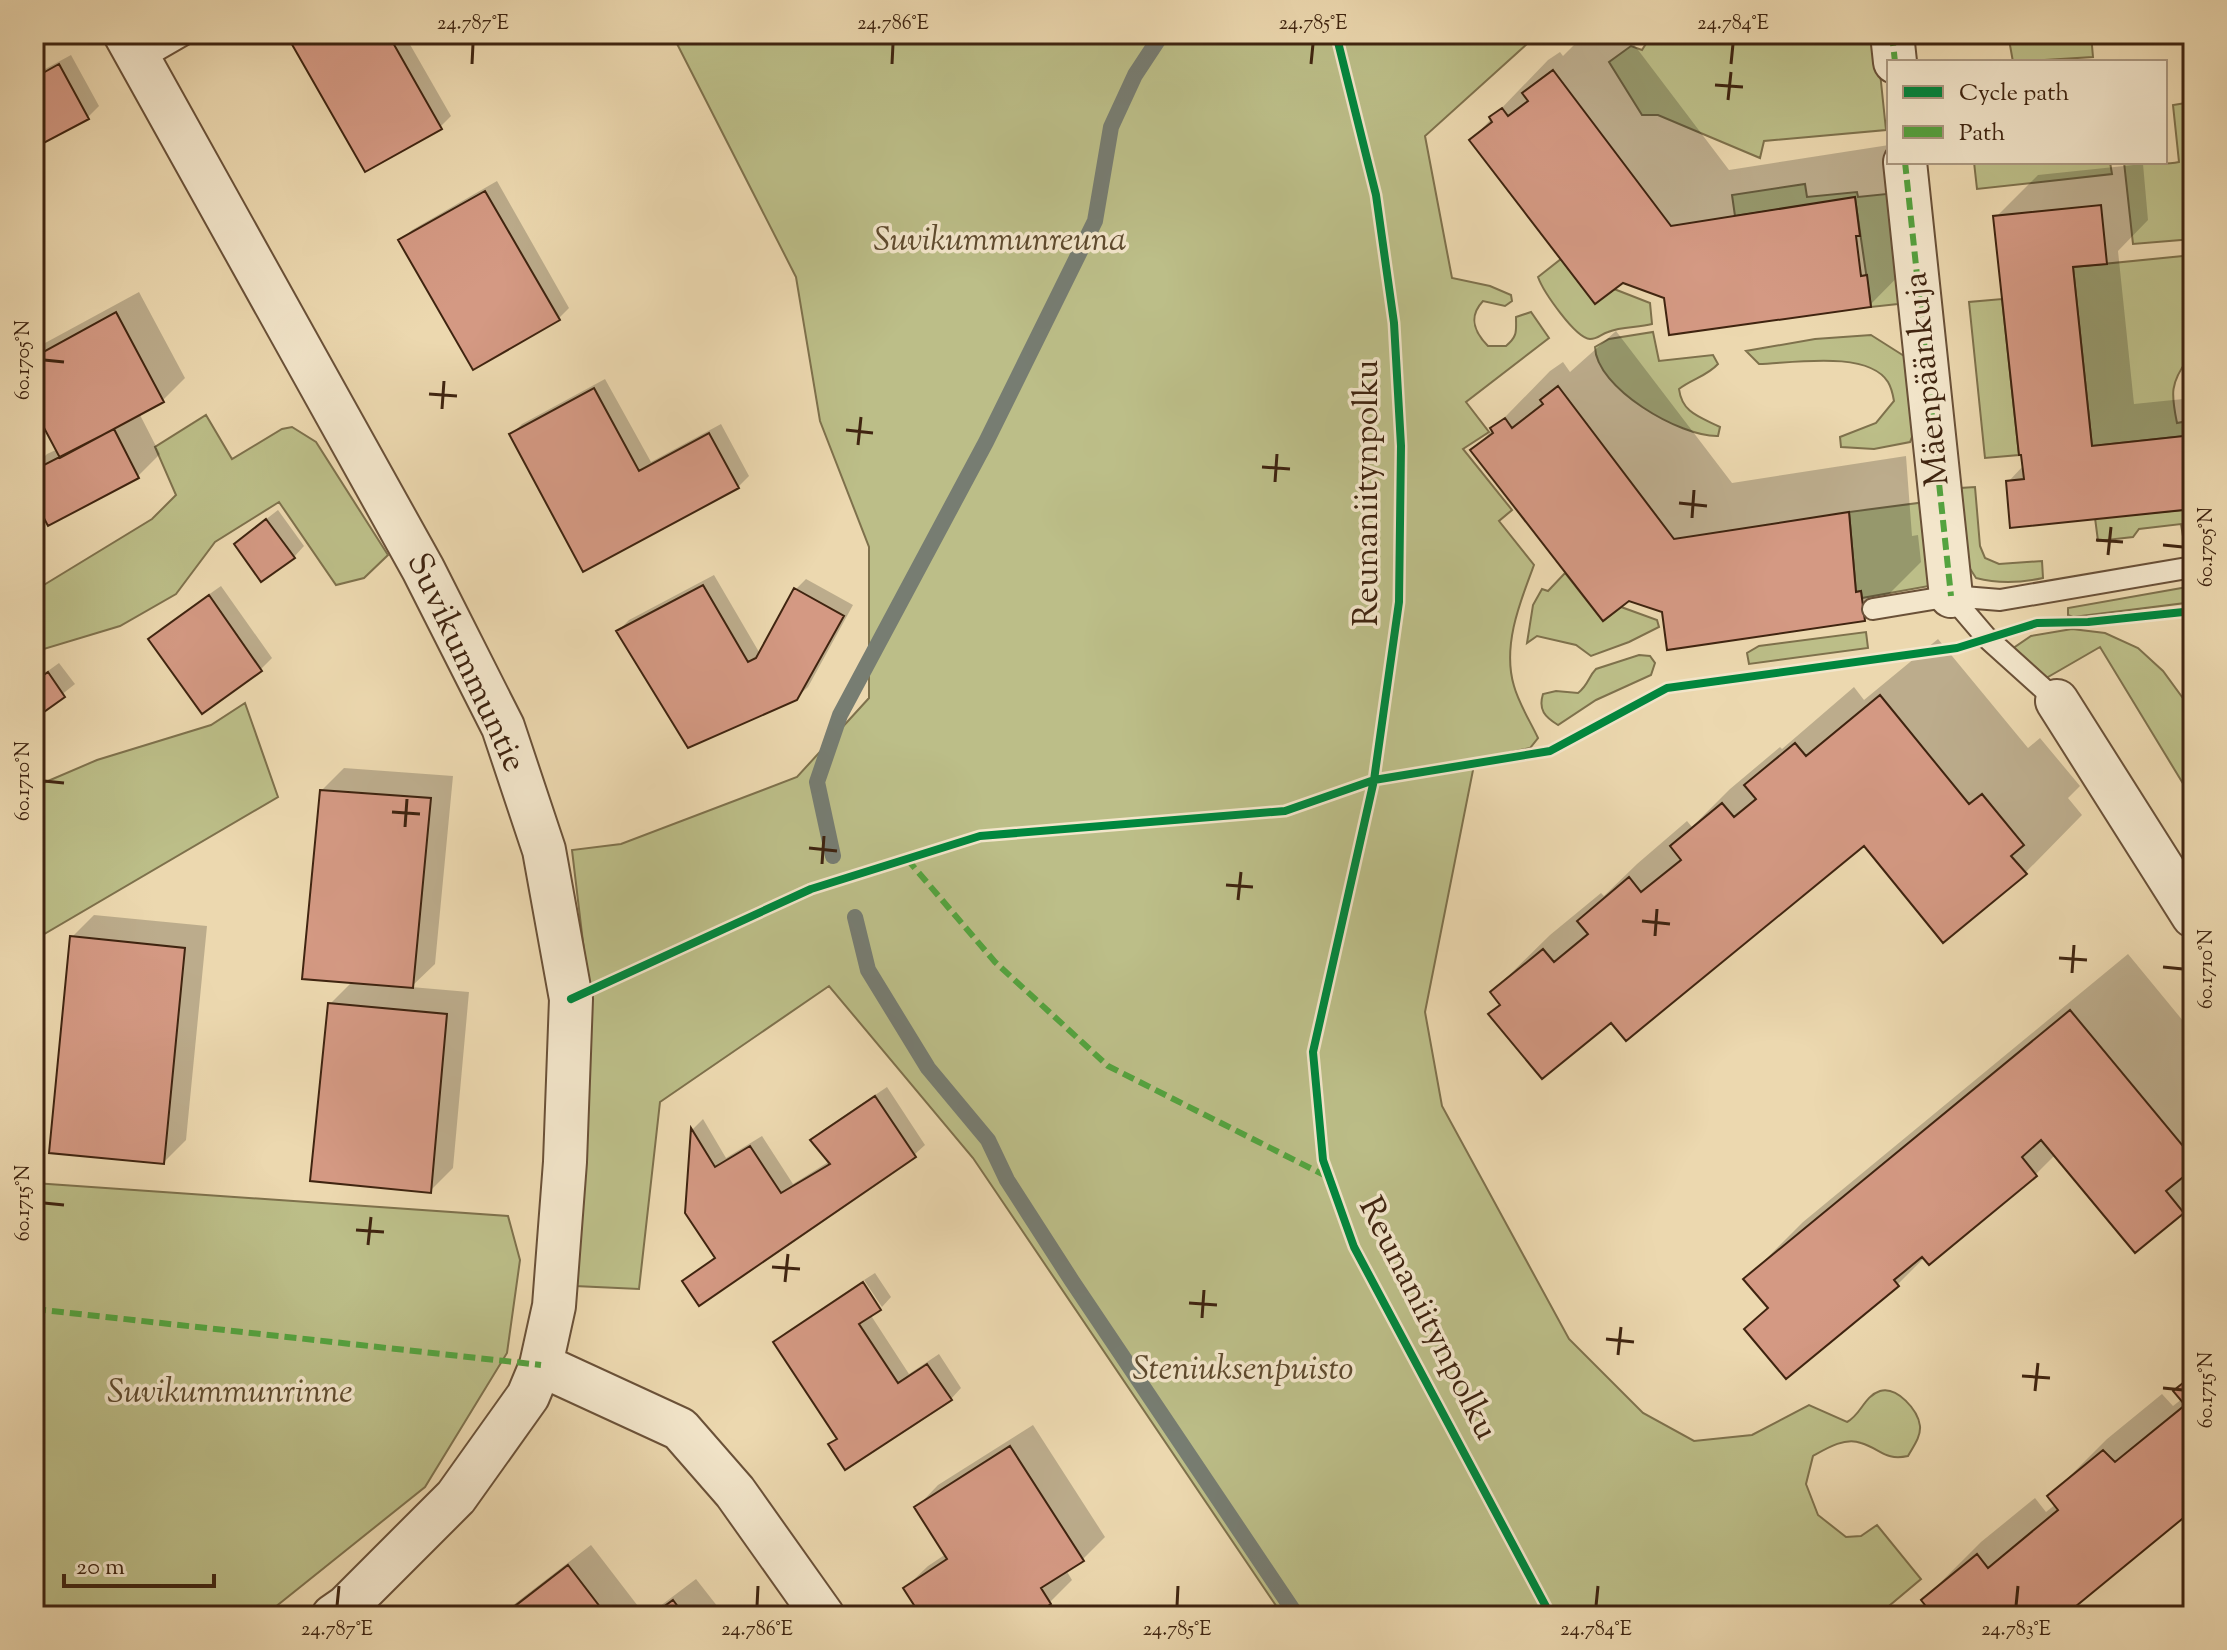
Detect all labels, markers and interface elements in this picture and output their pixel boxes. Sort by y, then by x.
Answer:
text: 24.787°E [437,10,509,39]
text: 24.786°E [857,10,929,39]
text: 24.785°E [1279,10,1347,39]
text: 24.784°E [1697,10,1769,39]
legend [1887,60,2167,164]
text: Cycle path [1959,77,2069,111]
text: Path [1959,117,2005,151]
park label: Suvikummunreuna [874,217,1126,266]
street label: Mäenpäänkuja [1892,269,1964,489]
text: 60.1705°N [10,320,39,400]
street label: Reunaniitynpolku [1344,360,1393,626]
text: 60.1705°N [2193,507,2222,587]
street label: Suvikummuntie [393,545,537,781]
text: 60.1710°N [10,741,39,821]
text: 60.1710°N [2193,929,2222,1009]
text: 60.1715°N [10,1165,39,1241]
street label: Reunaniitynpolku [1345,1189,1509,1449]
park label: Steniuksenpuisto [1133,1346,1353,1395]
text: 60.1715°N [2193,1352,2222,1428]
park label: Suvikummunrinne [107,1369,353,1418]
scale bar [64,1538,214,1588]
text: 20 m [76,1551,125,1585]
text: 24.787°E [301,1616,373,1645]
text: 24.786°E [721,1616,793,1645]
text: 24.785°E [1143,1616,1211,1645]
text: 24.784°E [1560,1616,1632,1645]
text: 24.783°E [1981,1616,2051,1645]

